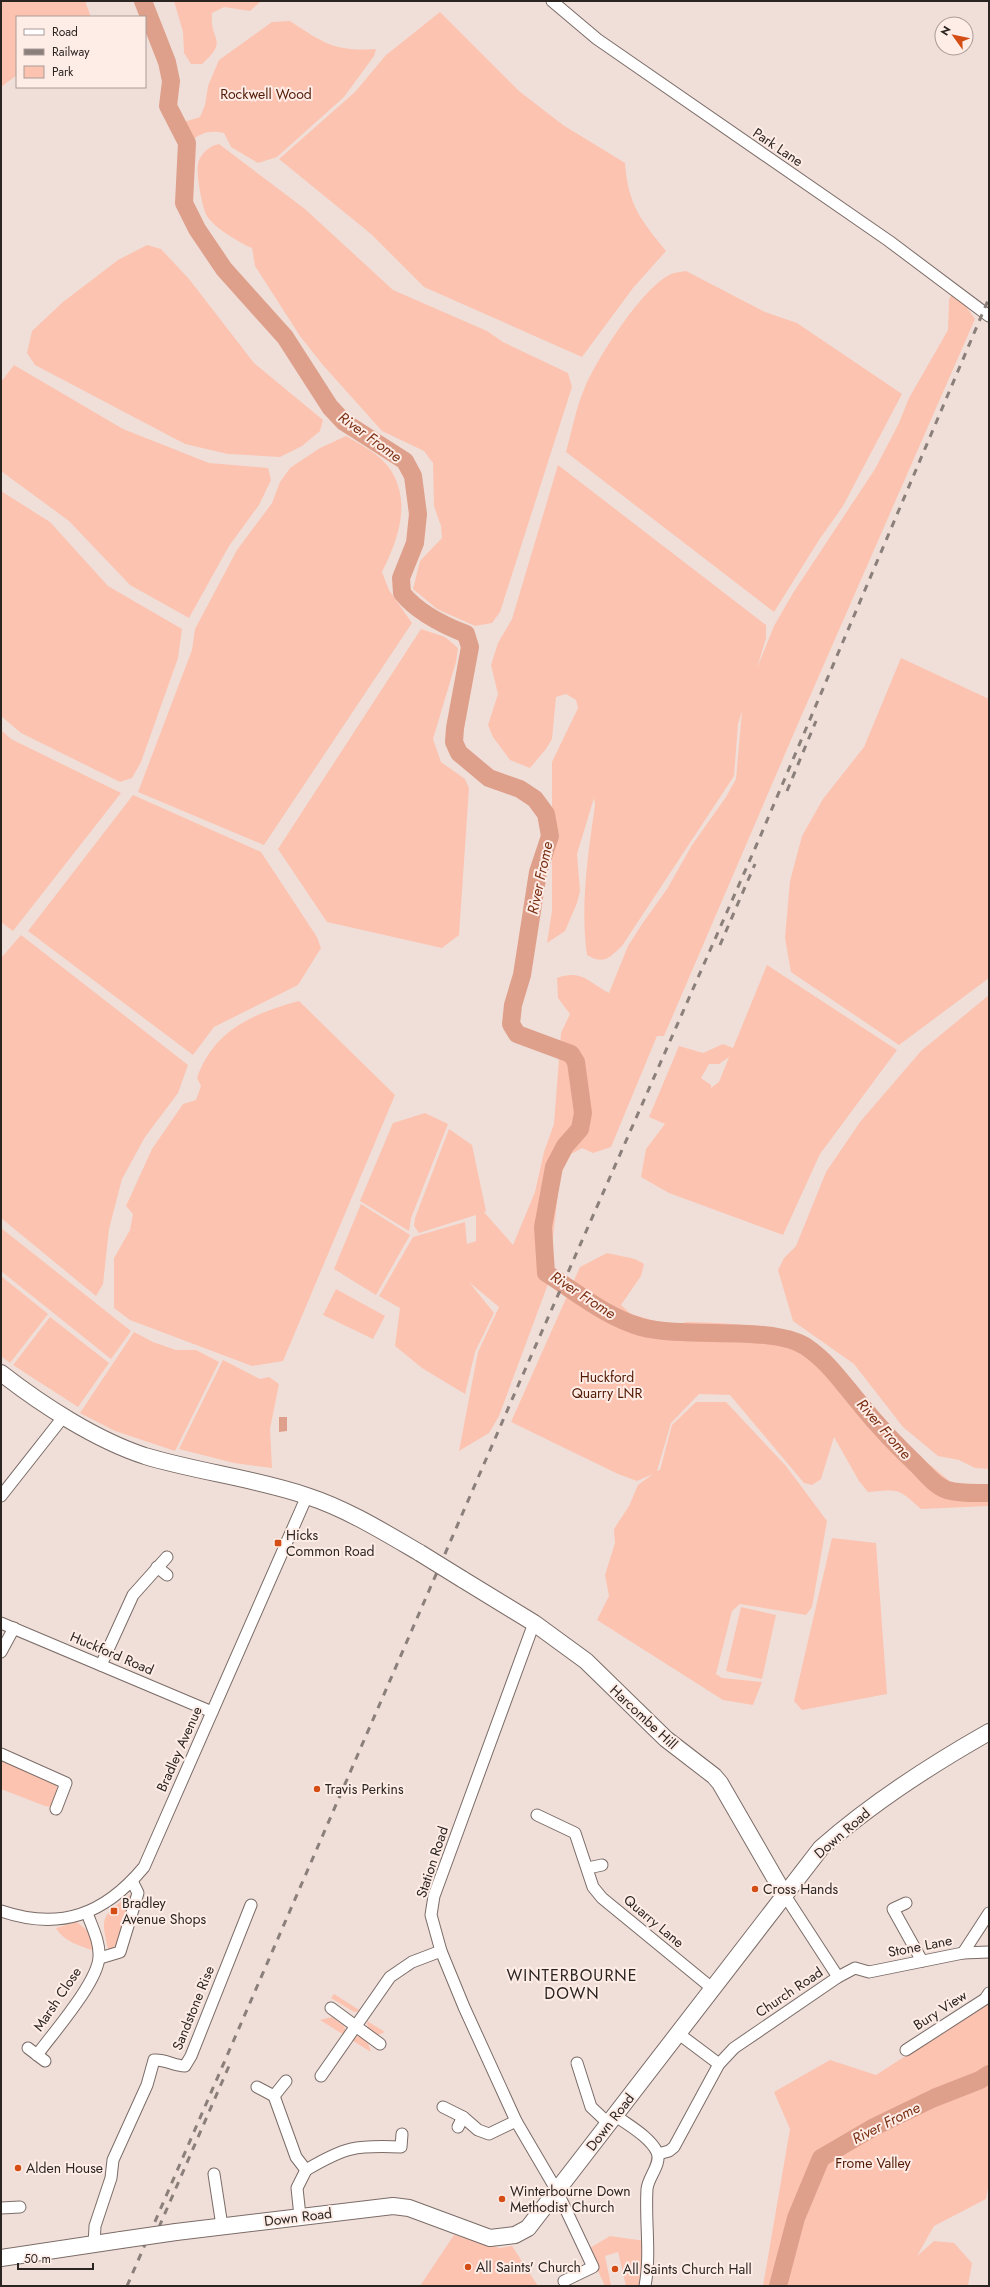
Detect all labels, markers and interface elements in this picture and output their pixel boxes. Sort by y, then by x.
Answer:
legend [16,16,146,88]
north arrow [934,16,974,56]
text: Road [52,23,78,41]
text: N [937,23,955,39]
text: Railway [52,43,90,61]
text: Park [52,63,74,81]
park label: Rockwell Wood [220,84,312,104]
street label: Park Lane [749,123,807,171]
water label: River Frome [334,406,407,468]
water label: River Frome [522,839,559,916]
water label: River Frome [546,1266,620,1325]
park label: Huckford Quarry LNR [572,1367,642,1403]
water label: River Frome [852,1394,917,1464]
place label: Hicks Common Road [286,1525,374,1561]
marker: Hicks Common Road [273,1538,283,1548]
street label: Huckford Road [67,1626,157,1680]
street label: Harcombe Hill [606,1680,682,1754]
street label: Bradley Avenue [151,1703,207,1795]
place label: Travis Perkins [325,1779,404,1799]
marker: Travis Perkins [312,1784,322,1794]
street label: Down Road [810,1803,874,1863]
street label: Station Road [411,1824,453,1900]
place label: Cross Hands [763,1879,838,1899]
marker: Cross Hands [750,1884,760,1894]
street label: Quarry Lane [620,1890,688,1952]
place label: Bradley Avenue Shops [122,1893,206,1929]
marker: Bradley Avenue Shops [109,1906,119,1916]
street label: Stone Lane [886,1930,954,1962]
street label: Church Road [751,1962,827,2022]
street label: Marsh Close [28,1963,86,2035]
street label: Sandstone Rise [167,1963,219,2053]
district label: WINTERBOURNE DOWN [506,1964,638,2005]
street label: Bury View [909,1985,971,2035]
street label: Down Road [581,2089,639,2155]
water label: River Frome [848,2096,924,2150]
park label: Frome Valley [835,2153,912,2173]
place label: Alden House [26,2158,103,2178]
marker: Alden House [13,2163,23,2173]
place label: Winterbourne Down Methodist Church [510,2181,631,2217]
marker: Winterbourne Down Methodist Church [497,2194,507,2204]
street label: Down Road [263,2203,333,2231]
scale bar [18,2245,93,2271]
text: 50 m [24,2250,51,2268]
place label: All Saints' Church [476,2257,581,2277]
place label: All Saints Church Hall [623,2259,752,2279]
marker: All Saints' Church [463,2262,473,2272]
marker: All Saints Church Hall [610,2264,620,2274]

